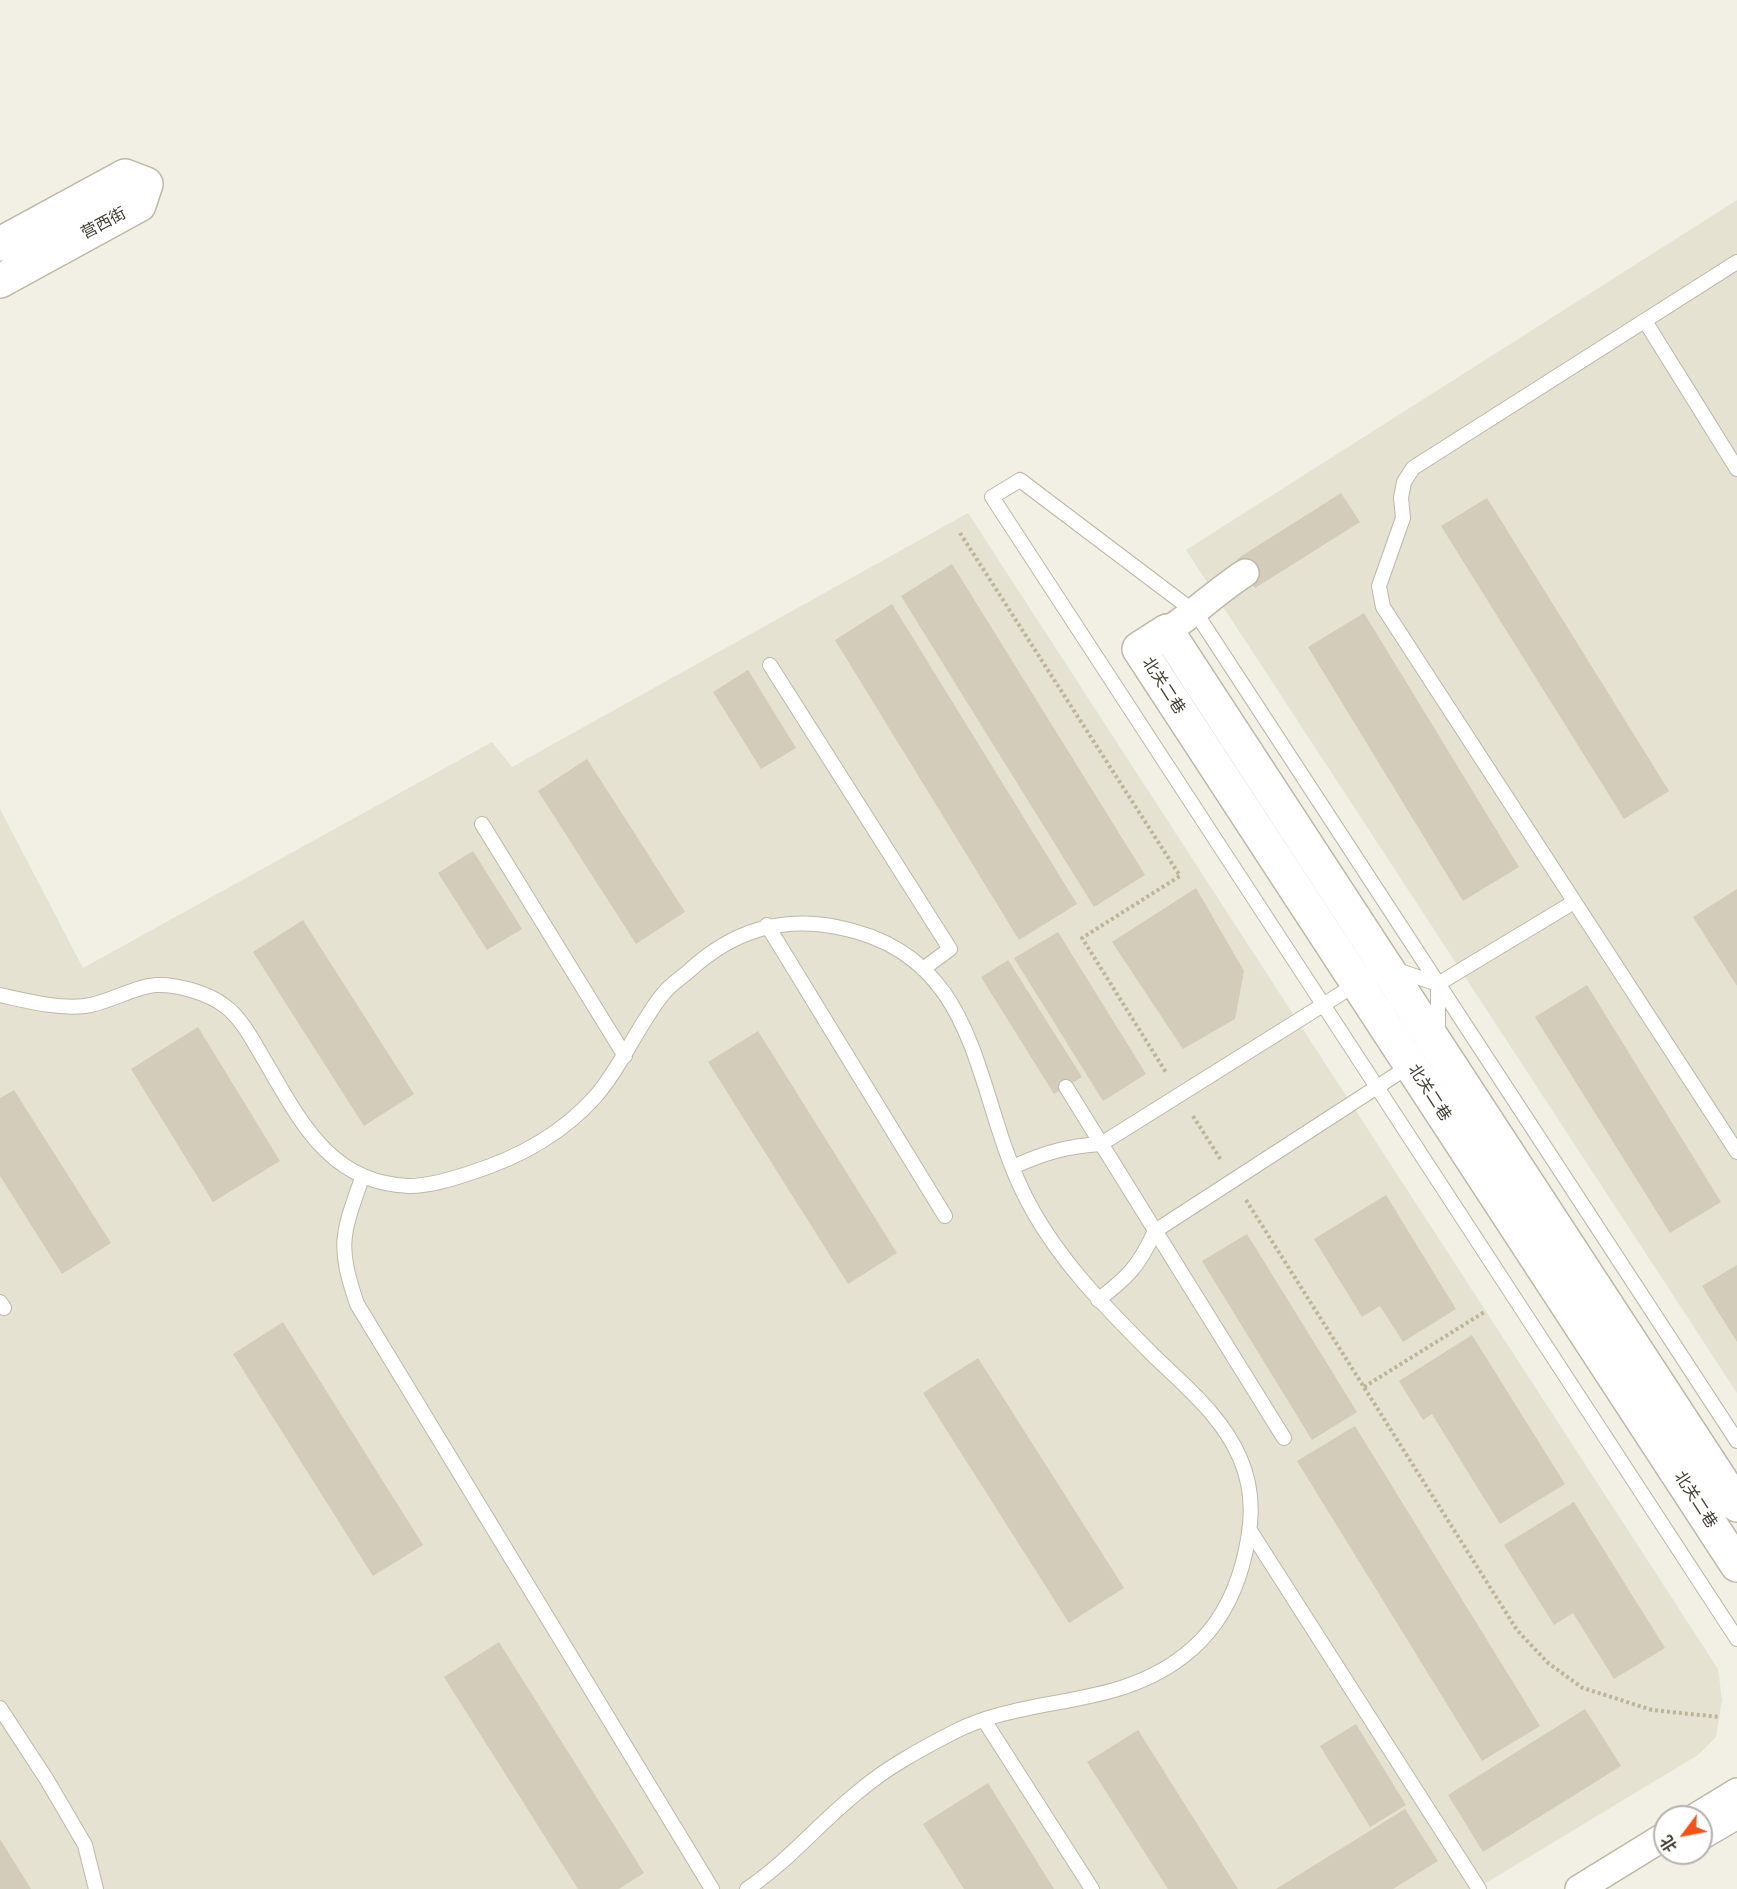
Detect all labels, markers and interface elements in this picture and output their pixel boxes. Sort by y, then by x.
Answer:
street label: 营西街 [78,204,130,244]
street label: 北关二巷 [1138,654,1188,718]
street label: 北关二巷 [1404,1061,1454,1125]
street label: 北关二巷 [1670,1468,1720,1532]
north arrow [1653,1805,1713,1865]
text: 北 [1656,1831,1682,1856]

